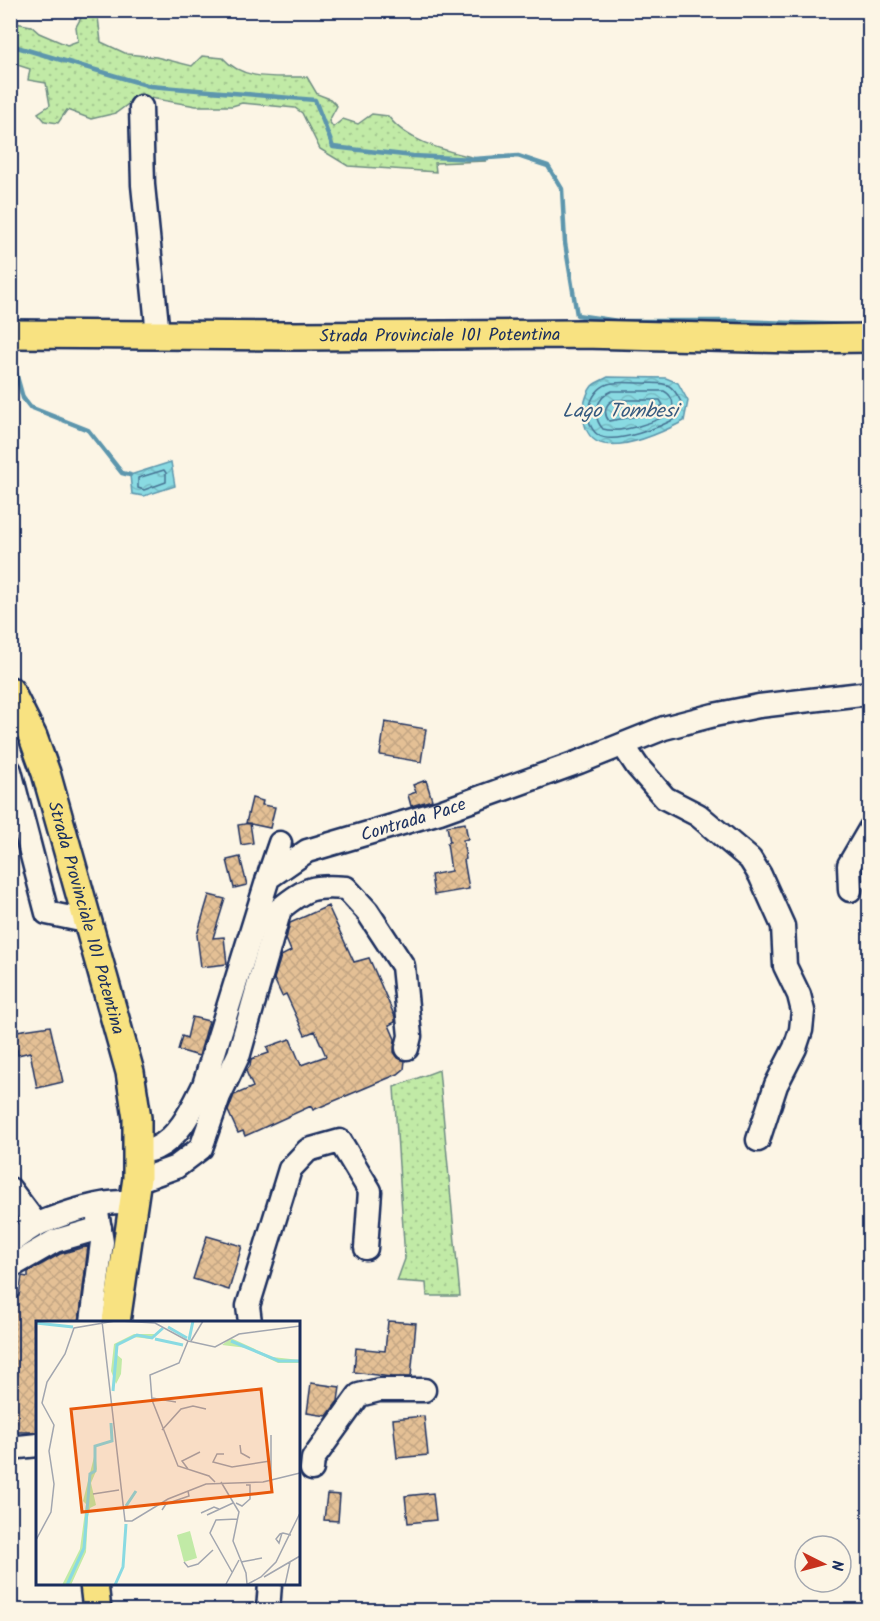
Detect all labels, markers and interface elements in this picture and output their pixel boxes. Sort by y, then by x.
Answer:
street label: Strada Provinciale 101 Potentina [319,321,561,352]
water label: Lago Tombesi [562,396,682,428]
street label: Contrada Pace [357,791,471,851]
street label: Strada Provinciale 101 Potentina [39,798,132,1038]
inset map [36,1321,300,1585]
north arrow [793,1534,853,1594]
text: N [823,1559,849,1572]

